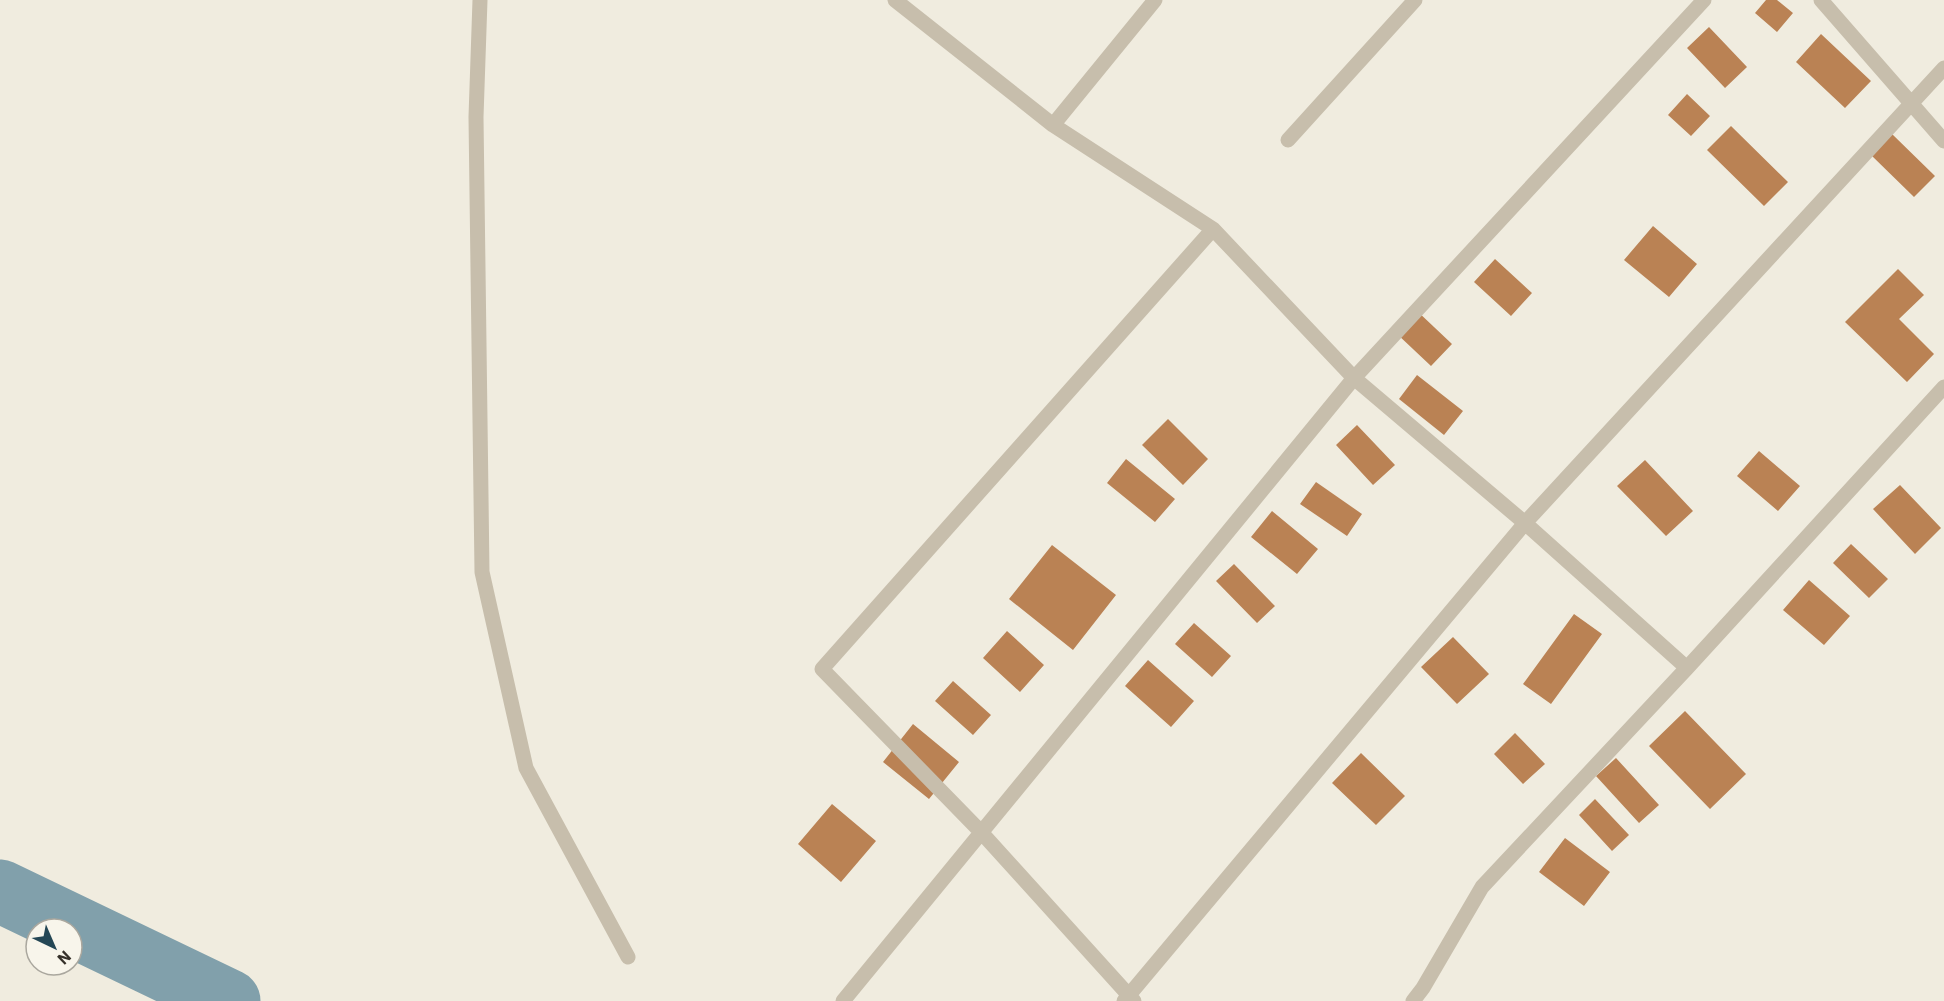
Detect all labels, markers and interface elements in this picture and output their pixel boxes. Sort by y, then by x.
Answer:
north arrow [24,917,84,977]
text: N [53,947,76,969]

